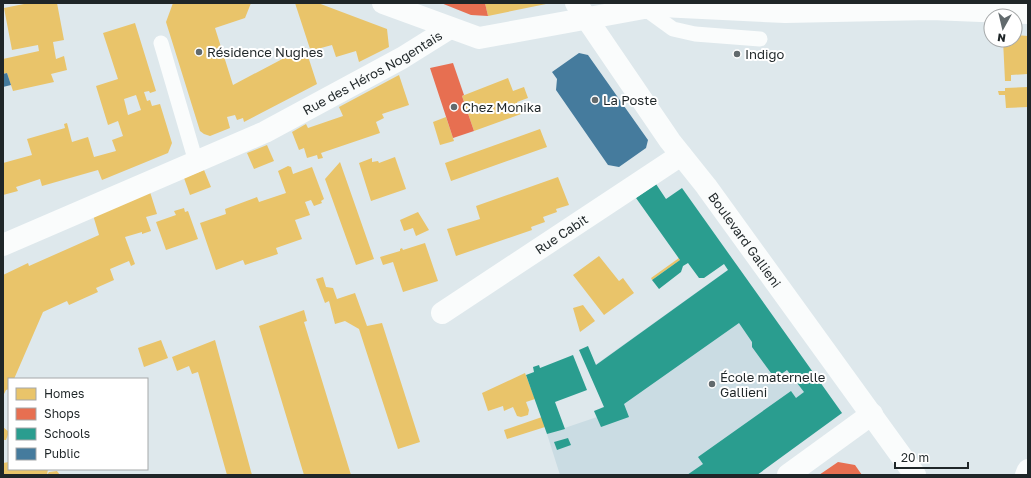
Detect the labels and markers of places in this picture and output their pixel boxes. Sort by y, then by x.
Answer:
place label: Résidence Nughes [207,44,323,60]
place label: Indigo [745,46,785,62]
marker: Résidence Nughes [194,47,204,57]
marker: Indigo [732,49,742,59]
place label: La Poste [603,92,657,108]
marker: La Poste [590,95,600,105]
place label: Chez Monika [462,99,541,115]
marker: Chez Monika [449,102,459,112]
place label: École maternelle Gallieni [720,369,825,400]
marker: École maternelle Gallieni [707,379,717,389]

